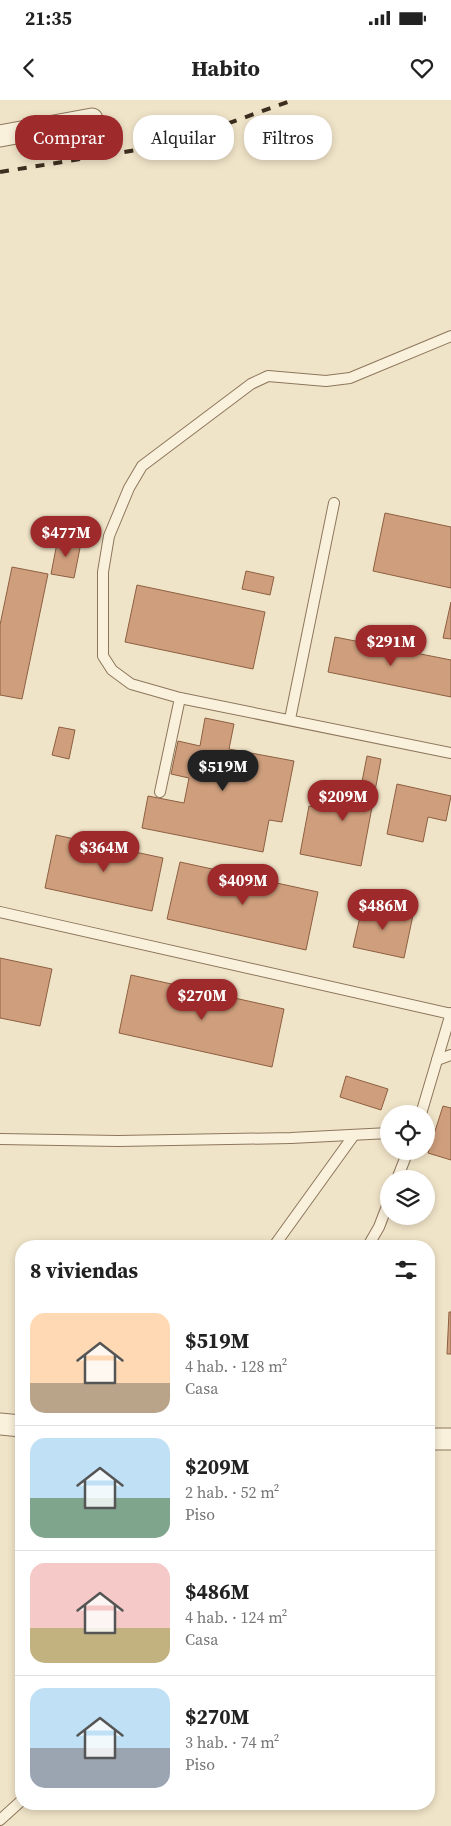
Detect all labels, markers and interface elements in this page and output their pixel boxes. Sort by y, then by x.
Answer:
text: 21:35 [25,5,72,31]
text: Habito [191,53,260,83]
icon: back [15,54,43,82]
icon: heart [408,54,436,82]
chip: Comprar [15,115,123,160]
chip: Alquilar [133,115,234,160]
chip: Filtros [244,115,332,160]
pin: $477M [31,516,101,558]
text: $477M [41,521,91,543]
pin: $291M [356,624,426,667]
text: $291M [366,630,416,652]
pin: $519M [188,750,258,792]
text: $519M [198,755,248,777]
pin: $209M [308,780,378,822]
text: $209M [318,785,368,807]
pin: $364M [69,830,139,873]
text: $364M [79,836,129,858]
pin: $409M [208,864,278,906]
text: $409M [218,869,268,891]
pin: $486M [348,888,418,931]
text: $486M [358,894,408,916]
pin: $270M [167,978,237,1021]
text: $270M [177,984,227,1006]
map controls [380,1105,435,1225]
button: locate [380,1105,435,1160]
button: layers [380,1170,435,1225]
text: 8 viviendas [30,1256,138,1285]
icon: filters [392,1256,420,1284]
text: $519M [185,1326,249,1355]
icon: home [70,1333,130,1393]
text: 4 hab. · 128 m² [185,1355,287,1377]
text: Casa [185,1377,218,1399]
text: $209M [185,1452,249,1481]
icon: home [70,1458,130,1518]
text: 2 hab. · 52 m² [185,1481,279,1503]
text: Piso [185,1503,215,1525]
text: $486M [185,1577,249,1606]
icon: home [70,1583,130,1643]
text: 4 hab. · 124 m² [185,1606,287,1628]
text: Casa [185,1628,218,1650]
text: $270M [185,1702,249,1731]
icon: home [70,1708,130,1768]
text: 3 hab. · 74 m² [185,1731,279,1753]
text: Piso [185,1753,215,1775]

